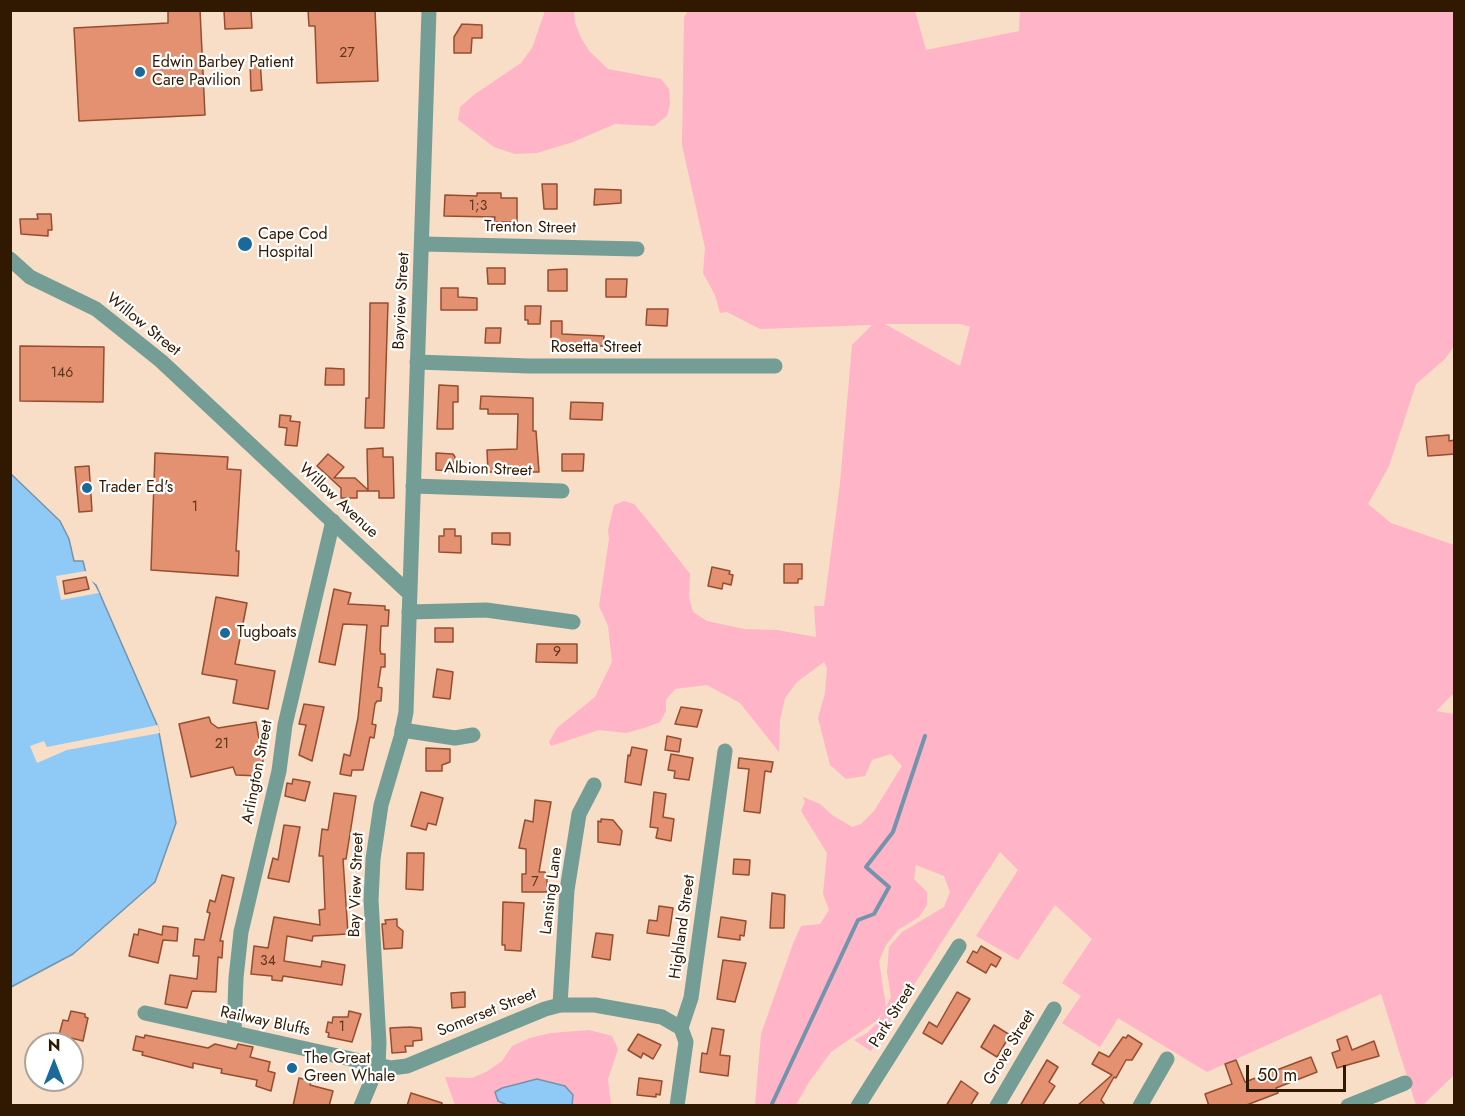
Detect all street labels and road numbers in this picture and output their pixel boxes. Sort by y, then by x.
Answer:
street label: Trenton Street [484,218,576,238]
street label: Bayview Street [390,252,414,350]
street label: Willow Street [102,289,184,361]
street label: Rosetta Street [551,338,641,358]
street label: Willow Avenue [294,459,382,543]
street label: Albion Street [444,459,532,481]
street label: Arlington Street [239,718,277,826]
street label: Bay View Street [346,832,368,938]
street label: Lansing Lane [537,846,567,936]
street label: Highland Street [666,874,700,980]
street label: Park Street [866,981,920,1051]
street label: Somerset Street [435,984,539,1042]
street label: Railway Bluffs [218,1003,312,1041]
street label: Grove Street [980,1007,1040,1089]

